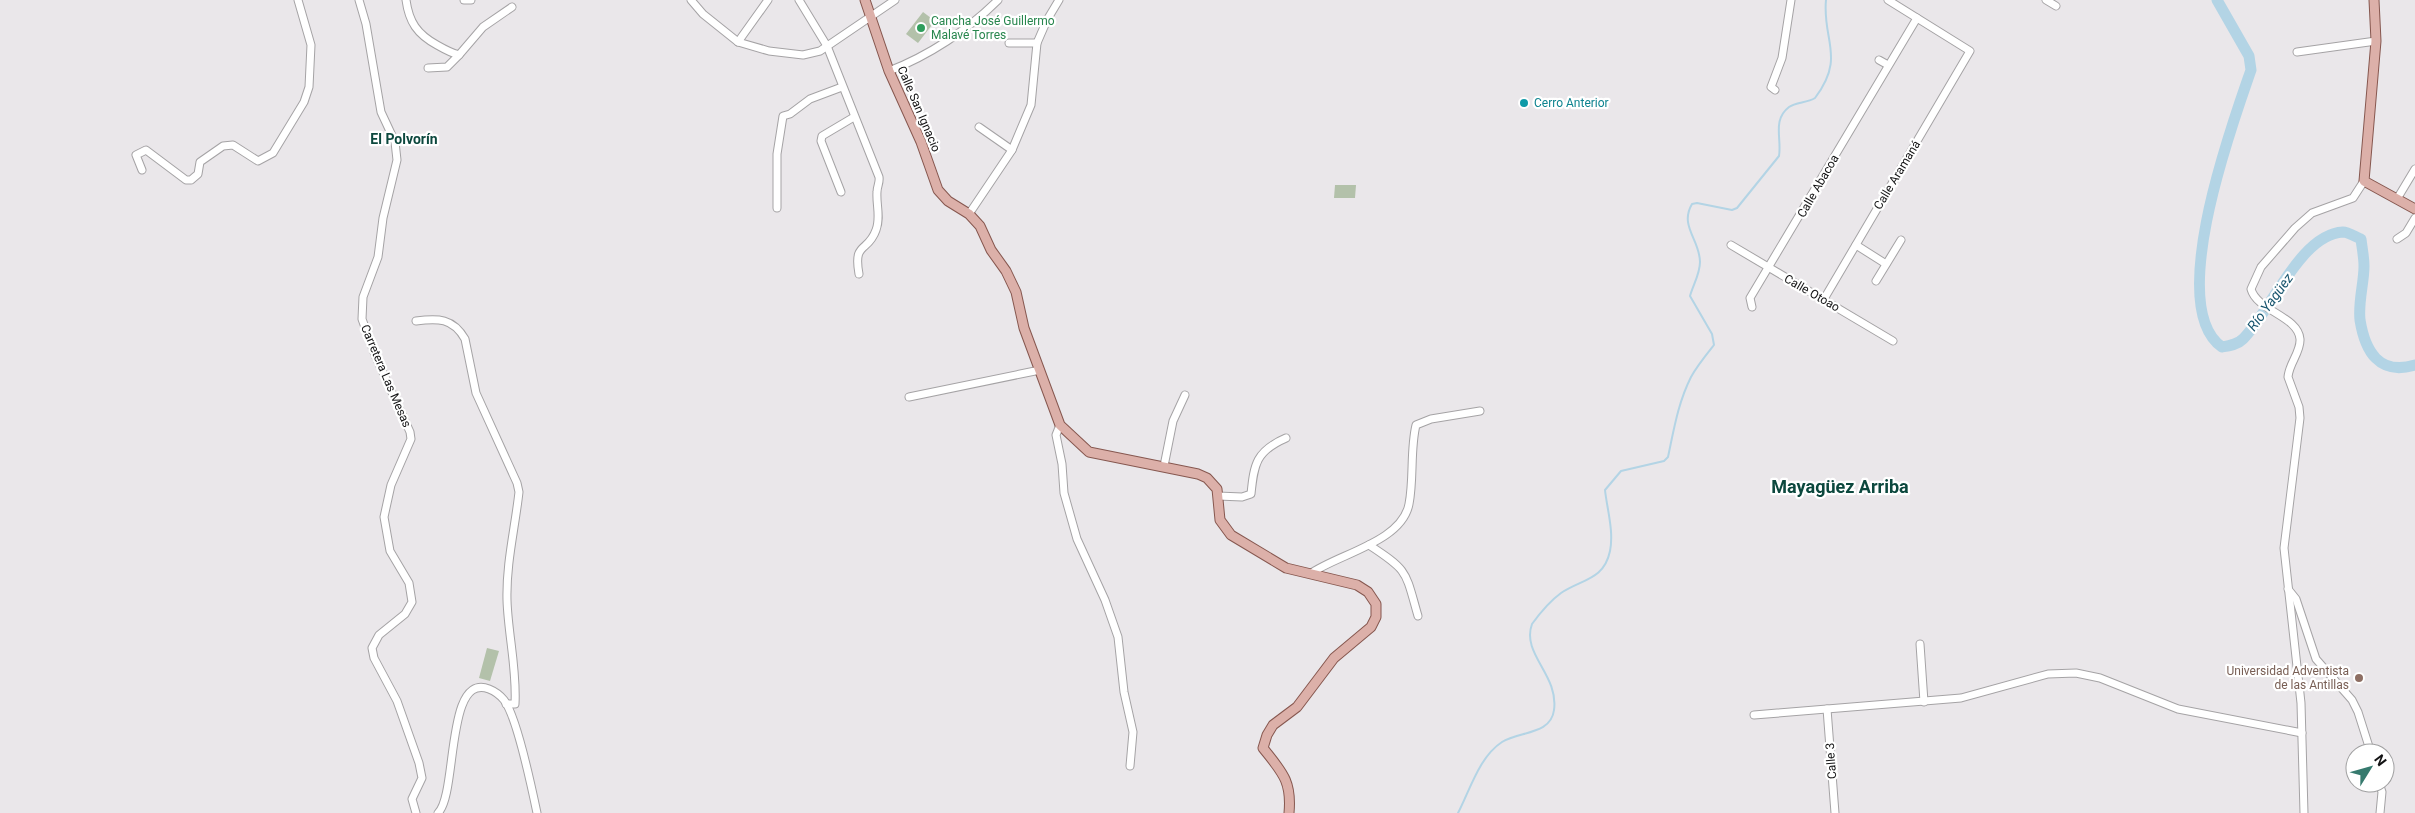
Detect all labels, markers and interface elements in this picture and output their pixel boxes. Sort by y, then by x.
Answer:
place label: Cancha José Guillermo Malavé Torres [931,14,1055,42]
marker: Cancha José Guillermo Malavé Torres [915,22,927,34]
street label: Calle San Ignacio [895,64,943,154]
place label: Cerro Anterior [1534,96,1609,110]
marker: Cerro Anterior [1518,97,1530,109]
district label: El Polvorín [370,131,438,147]
street label: Calle Aramaná [1871,138,1923,212]
street label: Calle Abacoa [1794,152,1842,220]
water label: Río Yagüez [2244,270,2296,334]
street label: Calle Otoao [1782,271,1842,315]
street label: Carretera Las Mesas [358,323,414,429]
district label: Mayagüez Arriba [1771,476,1909,497]
place label: Universidad Adventista de las Antillas [2227,664,2349,692]
marker: Universidad Adventista de las Antillas [2353,672,2365,684]
street label: Calle 3 [1823,742,1839,780]
north arrow [2345,743,2395,793]
text: N [2371,751,2390,769]

